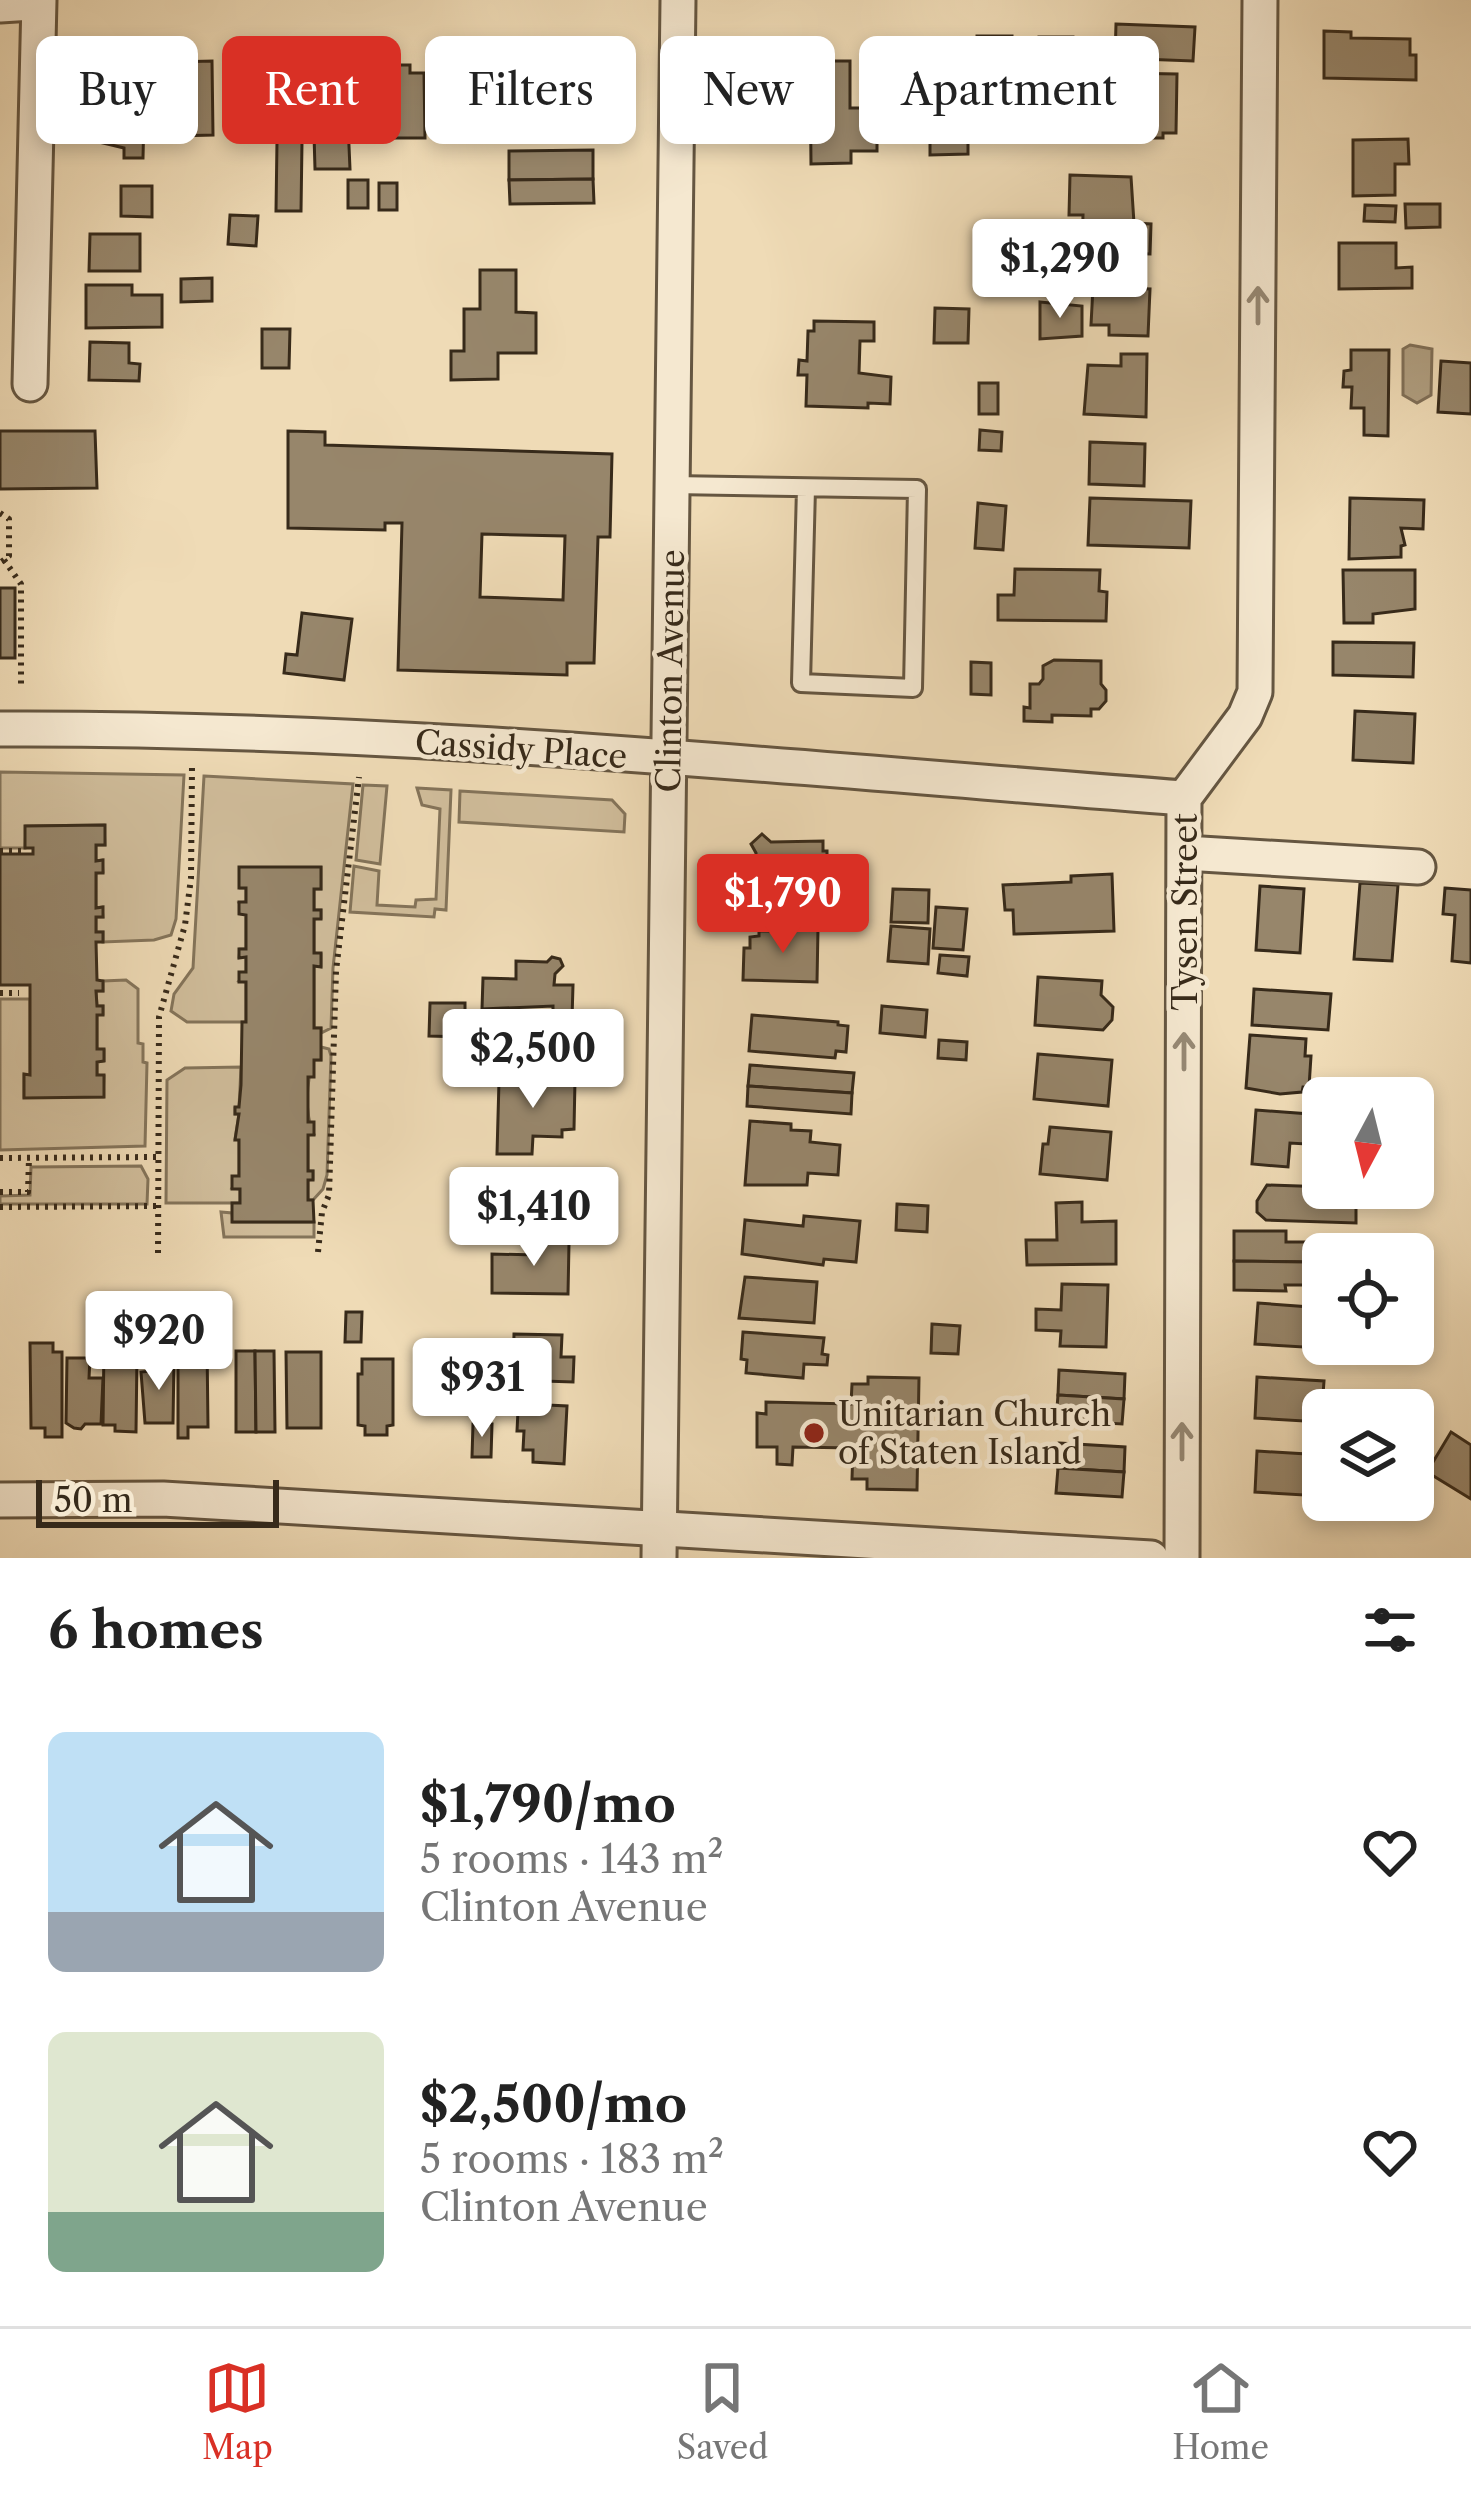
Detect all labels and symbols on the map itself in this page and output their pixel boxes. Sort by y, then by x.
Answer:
pin: $1,290 [962,219,1158,321]
one-way arrow [1247,286,1269,325]
street label: Clinton Avenue [648,549,693,793]
street label: Cassidy Place [414,722,628,777]
street label: Tysen Street [1165,813,1206,1011]
pin: $1,790 [685,854,881,956]
pin: $2,500 [435,1009,631,1111]
one-way arrow [1173,1032,1195,1071]
north arrow [1302,1077,1434,1209]
pin: $1,410 [436,1167,632,1269]
pin: $920 [88,1291,230,1393]
pin: $931 [411,1338,553,1440]
place label: Unitarian Church of Staten Island [838,1394,1111,1473]
marker: Unitarian Church of Staten Island [801,1420,827,1446]
one-way arrow [1171,1422,1193,1461]
scale bar [36,1474,279,1527]

